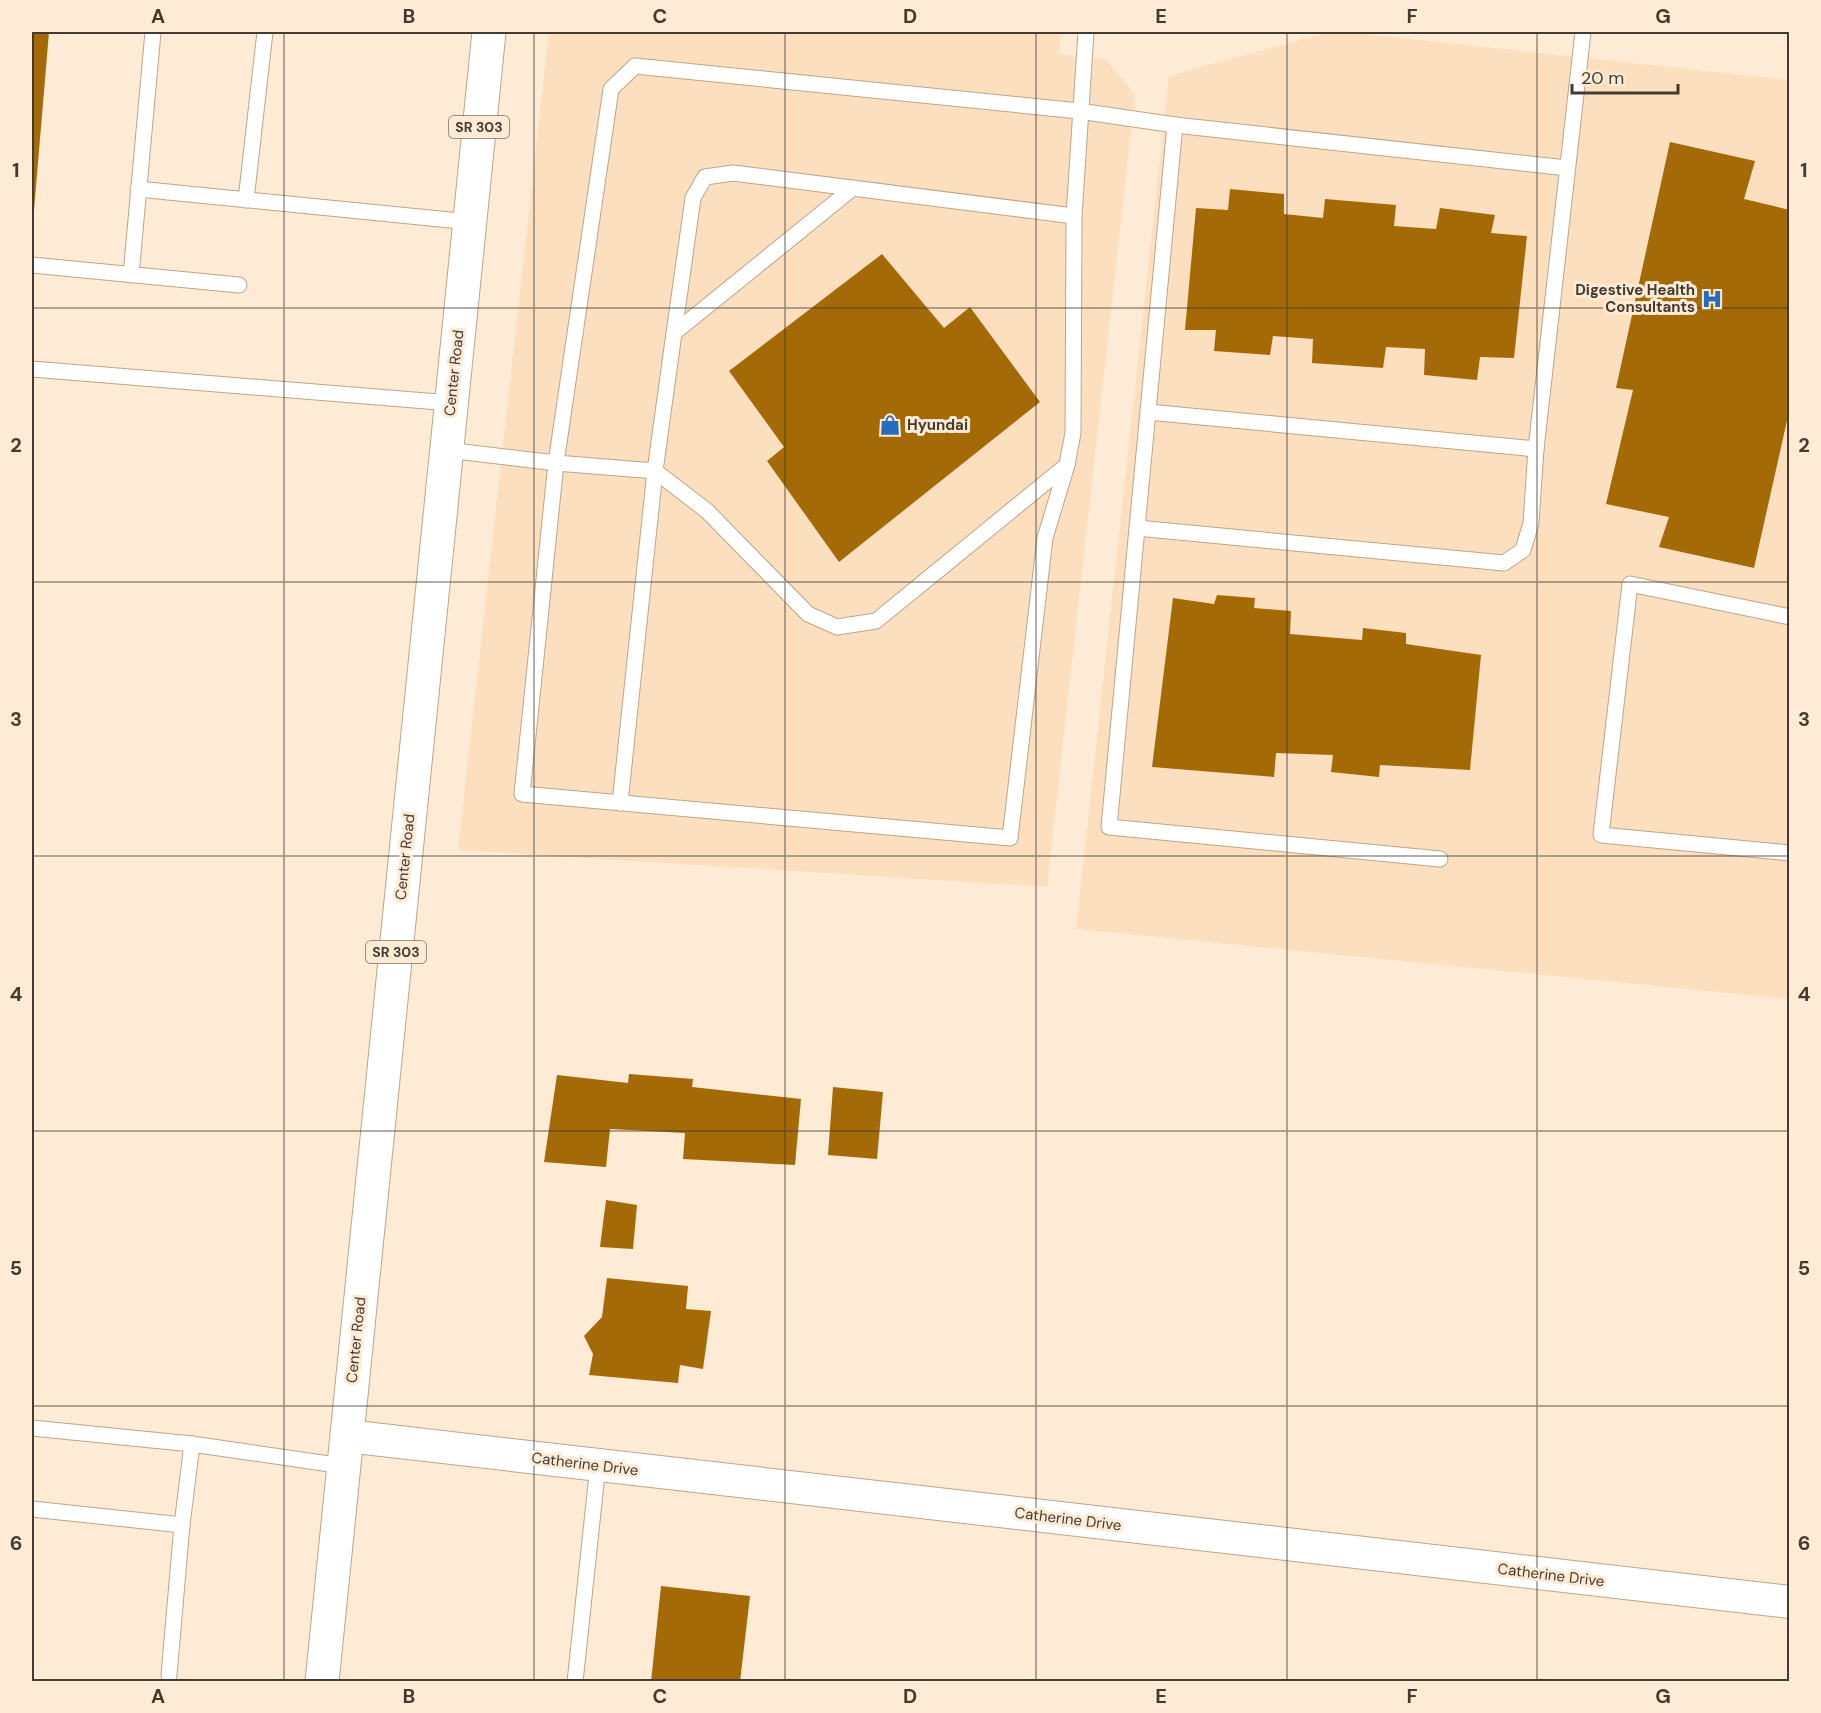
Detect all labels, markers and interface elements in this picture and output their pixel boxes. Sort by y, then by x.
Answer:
text: A [151,3,165,29]
text: B [403,3,415,29]
text: C [653,3,667,29]
text: D [903,3,917,29]
text: E [1155,3,1167,29]
text: F [1406,3,1418,29]
text: G [1655,3,1671,29]
scale bar [1572,57,1678,95]
text: 20 m [1581,66,1624,90]
road number: SR 303 [449,116,509,138]
text: 1 [12,157,20,183]
text: 1 [1800,157,1808,183]
place label: Digestive Health Consultants [1575,280,1695,317]
hospital icon: Digestive Health Consultants [1700,287,1724,311]
street label: Center Road [440,329,468,417]
shop icon: Hyundai [878,413,902,437]
place label: Hyundai [907,415,968,435]
text: 2 [10,432,22,458]
text: 2 [1798,432,1810,458]
text: 3 [10,706,22,732]
text: 3 [1798,706,1810,732]
street label: Center Road [391,813,419,901]
road number: SR 303 [366,941,426,963]
text: 4 [10,981,23,1007]
text: 4 [1798,981,1811,1007]
text: 5 [10,1255,22,1281]
text: 5 [1798,1255,1810,1281]
street label: Center Road [342,1296,370,1384]
street label: Catherine Drive [530,1448,640,1480]
street label: Catherine Drive [1013,1503,1123,1535]
text: 6 [10,1530,22,1556]
text: 6 [1798,1530,1810,1556]
street label: Catherine Drive [1496,1559,1606,1591]
text: A [151,1683,165,1709]
text: B [403,1683,415,1709]
text: C [653,1683,667,1709]
text: D [903,1683,917,1709]
text: E [1155,1683,1167,1709]
text: F [1406,1683,1418,1709]
text: G [1655,1683,1671,1709]

